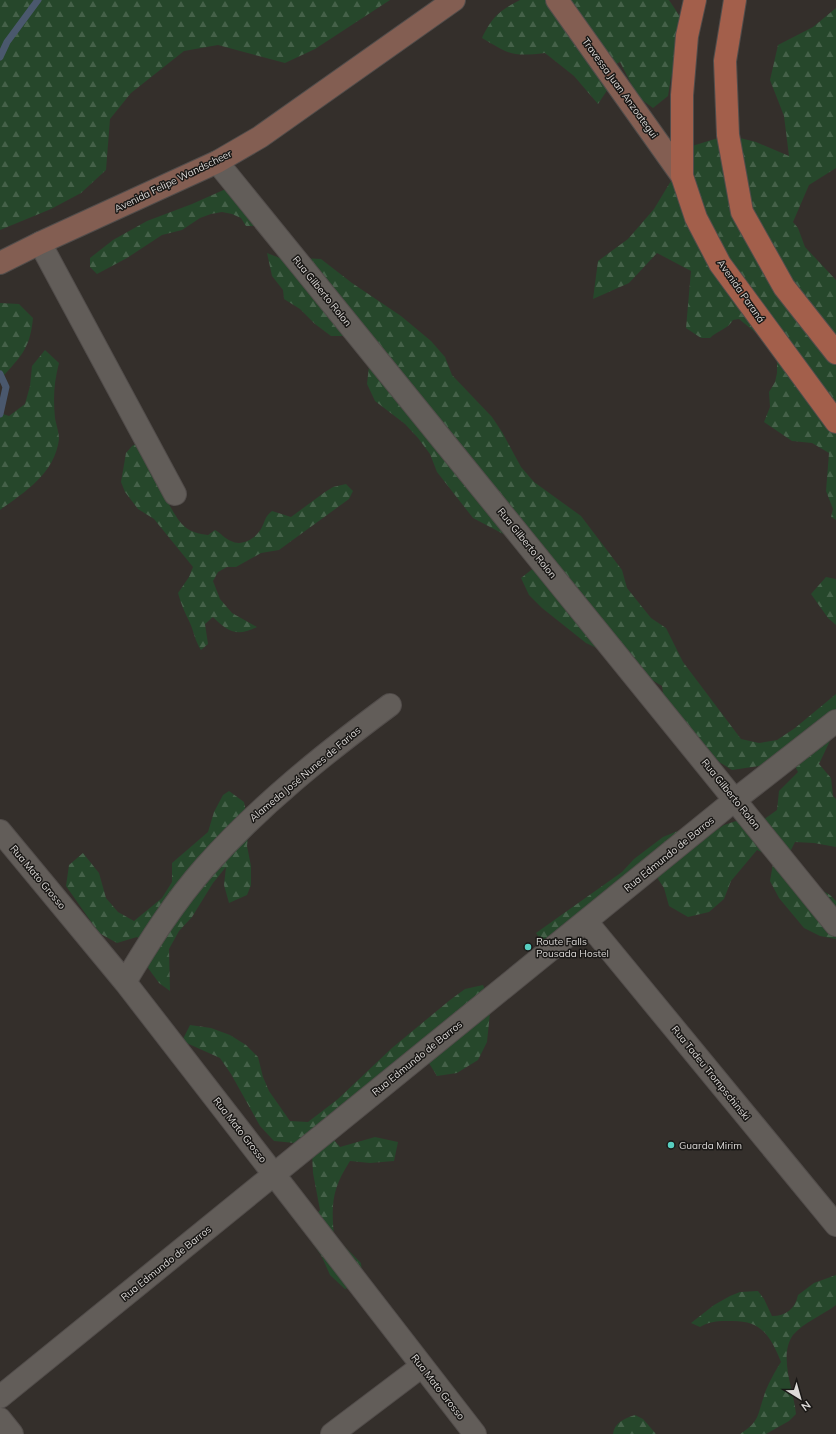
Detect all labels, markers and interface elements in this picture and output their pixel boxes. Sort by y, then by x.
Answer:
street label: Travessa Juan Anzoategui [579,35,661,141]
street label: Avenida Felipe Wandscheer [112,147,234,215]
street label: Rua Gilberto Rolon [290,253,354,329]
street label: Avenida Paraná [714,257,768,325]
street label: Rua Gilberto Rolon [495,505,559,581]
street label: Alameda José Nunes de Farias [247,724,363,824]
street label: Rua Gilberto Rolon [699,756,763,832]
street label: Rua Edmundo de Barros [621,813,717,894]
street label: Rua Mato Grosso [7,842,69,912]
place label: Route Falls Pousada Hostel [536,935,609,960]
marker: Route Falls Pousada Hostel [523,942,533,952]
street label: Rua Edmundo de Barros [369,1017,465,1098]
street label: Rua Tadeu Trompschinski [669,1023,753,1123]
street label: Rua Mato Grosso [210,1095,270,1166]
place label: Guarda Mirim [679,1139,742,1152]
marker: Guarda Mirim [666,1140,676,1150]
street label: Rua Edmundo de Barros [118,1222,214,1303]
street label: Rua Mato Grosso [408,1352,468,1423]
north arrow [780,1378,820,1418]
text: N [798,1398,814,1414]

